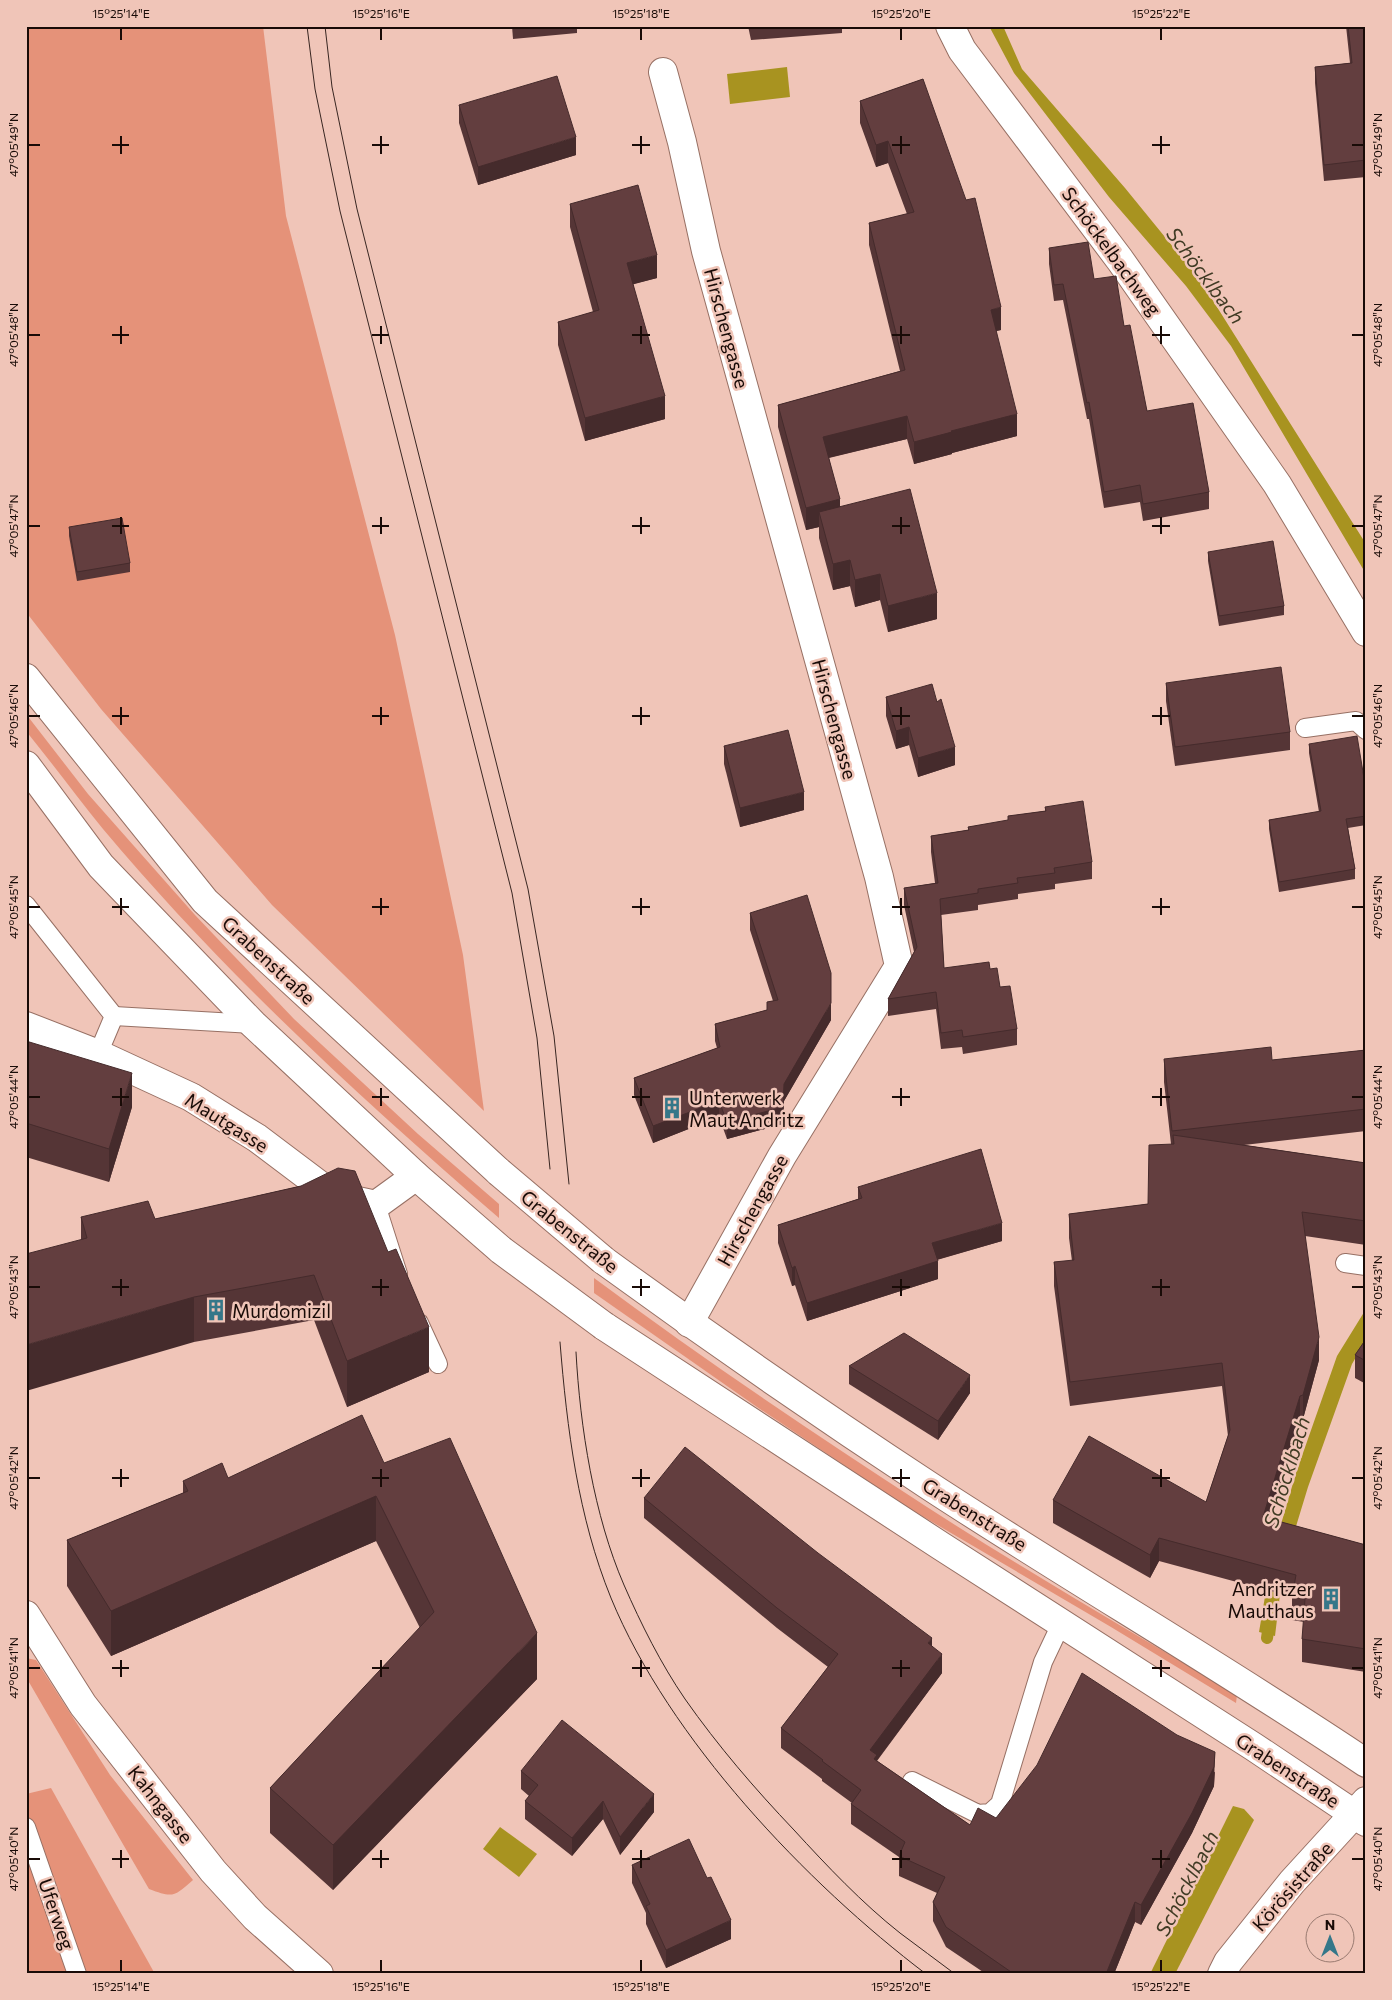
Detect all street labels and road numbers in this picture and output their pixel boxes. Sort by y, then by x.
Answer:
street label: Schöckelbachweg [1058,182,1166,320]
street label: Hirschengasse [700,265,754,391]
street label: Hirschengasse [808,656,862,782]
street label: Grabenstraße [218,911,320,1009]
street label: Mautgasse [181,1087,273,1157]
street label: Hirschengasse [712,1150,792,1270]
street label: Grabenstraße [517,1185,623,1277]
street label: Grabenstraße [919,1473,1031,1555]
street label: Grabenstraße [1232,1728,1344,1812]
street label: Kahngasse [124,1761,198,1847]
street label: Körösistraße [1247,1837,1337,1935]
street label: Uferweg [34,1875,80,1953]

